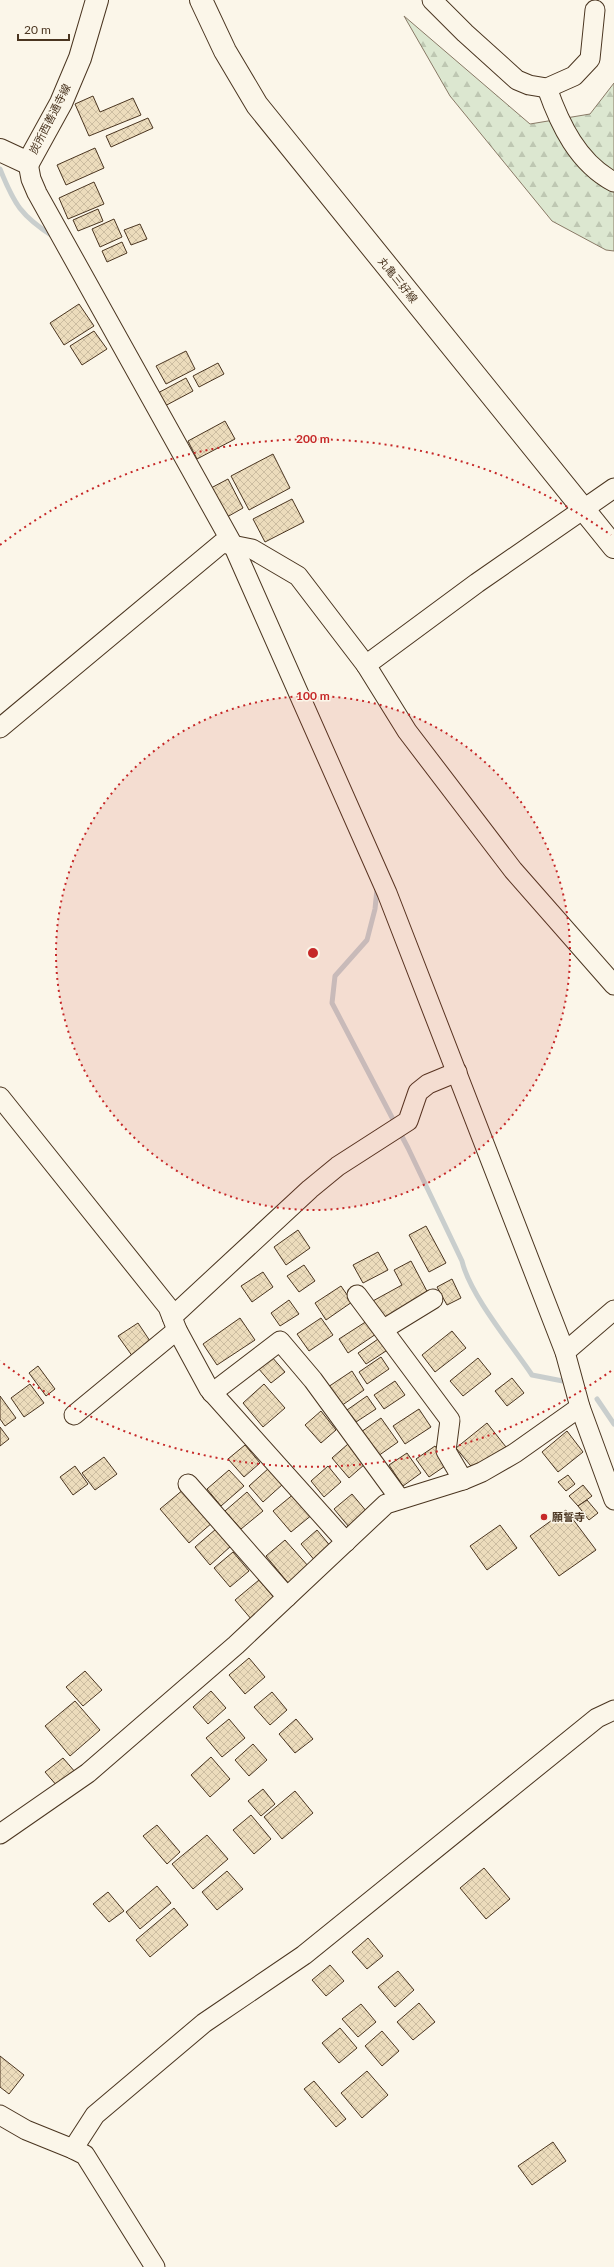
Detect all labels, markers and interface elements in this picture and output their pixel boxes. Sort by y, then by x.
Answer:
scale bar [18,16,69,42]
text: 20 m [24,22,51,37]
street label: 炭所西善通寺線 [26,82,73,156]
street label: 丸亀三好線 [376,254,421,305]
text: 200 m [296,431,330,446]
text: 100 m [296,688,330,703]
centre of rings [306,946,320,960]
place label: 願誓寺 [552,1510,585,1523]
marker: 願誓寺 [539,1512,549,1522]

